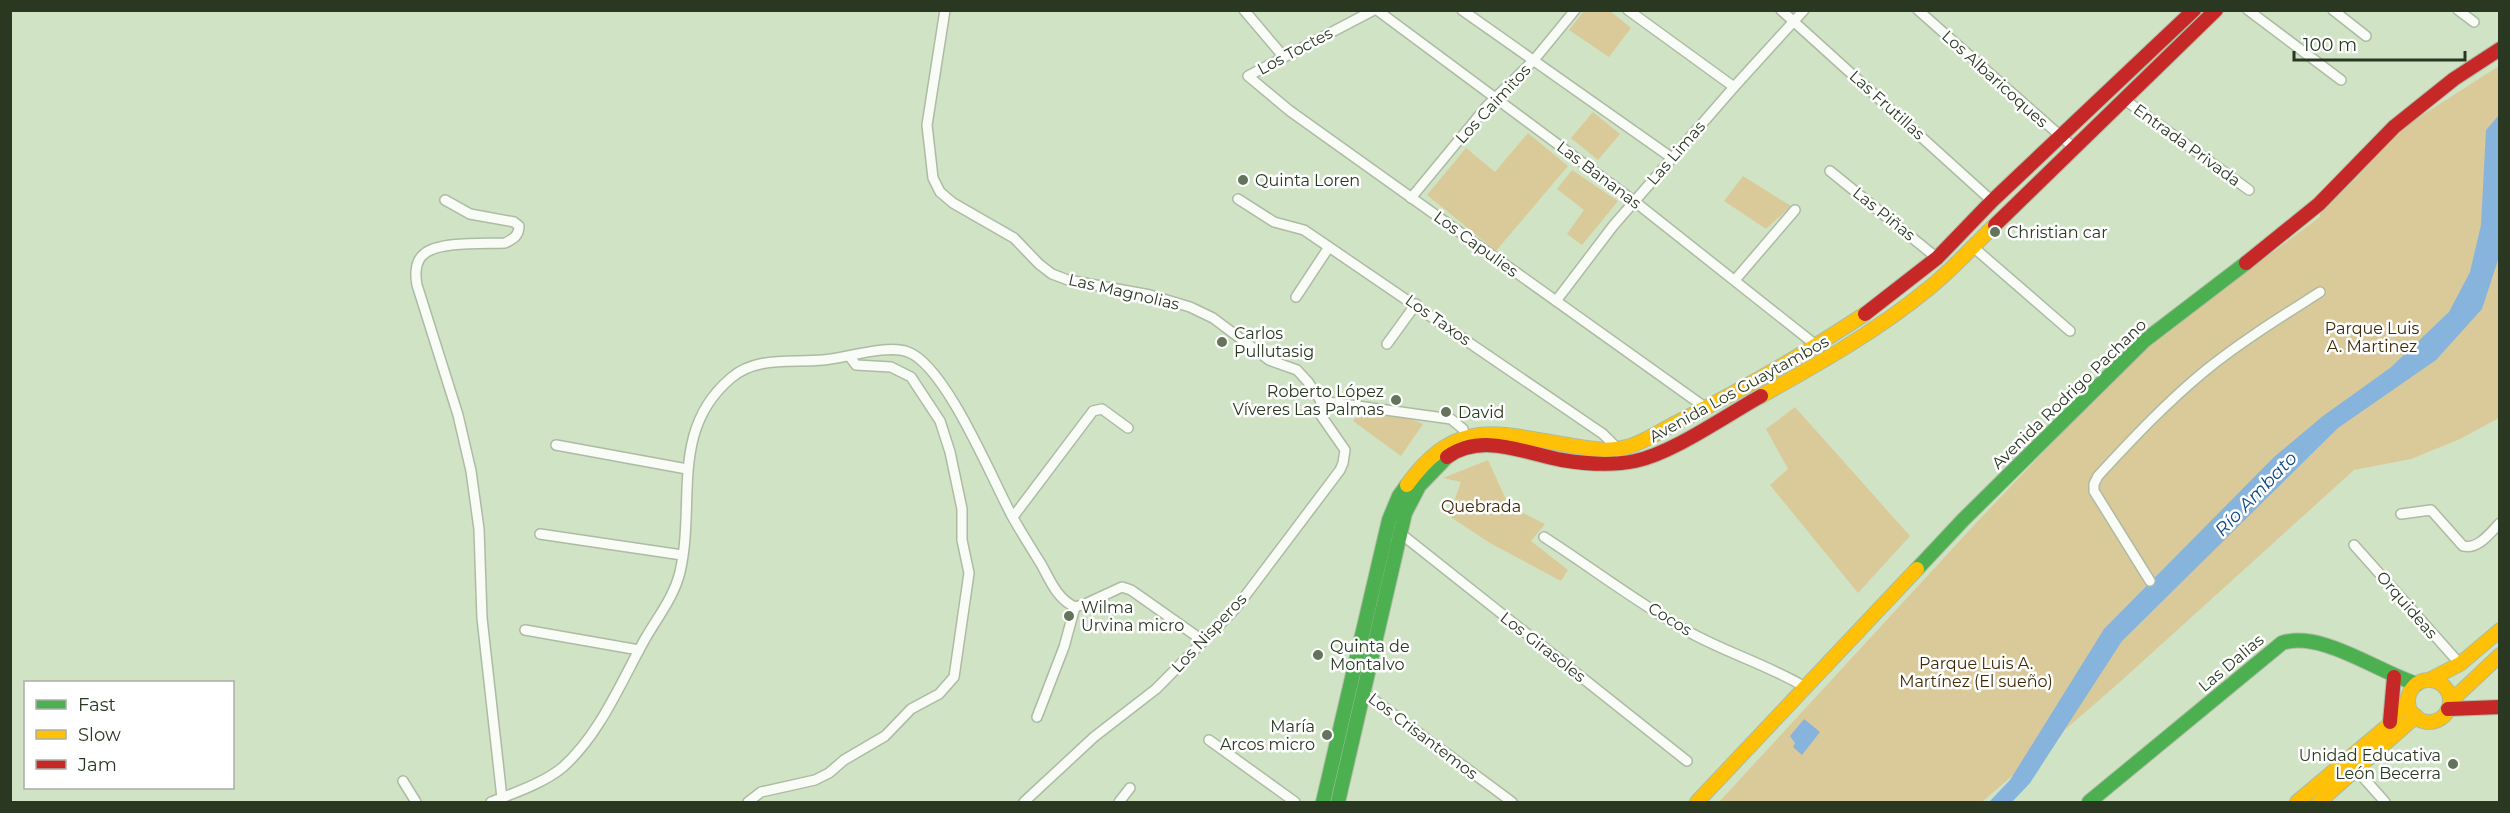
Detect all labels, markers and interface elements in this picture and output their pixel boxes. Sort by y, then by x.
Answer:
street label: Los Toctes [1254,23,1336,79]
scale bar [2294,24,2465,62]
street label: Los Albaricoques [1938,26,2052,132]
text: 100 m [2303,34,2357,56]
street label: Los Caimitos [1451,60,1535,148]
street label: Las Frutillas [1845,66,1929,144]
street label: Entrada Privada [2130,100,2244,190]
street label: Las Limas [1643,117,1709,189]
street label: Las Bananas [1553,137,1645,213]
place label: Quinta Loren [1255,171,1360,190]
marker: Quinta Loren [1236,173,1250,187]
street label: Las Piñas [1849,183,1919,245]
street label: Los Capulies [1430,207,1522,281]
place label: Christian car [2007,223,2108,242]
marker: Christian car [1988,225,2002,239]
street label: Las Magnolias [1067,270,1181,314]
street label: Los Taxos [1402,291,1475,350]
street label: Avenida Rodrigo Pachano [1988,315,2150,473]
park label: Parque Luis A. Martinez [2325,319,2419,356]
place label: Carlos Pullutasig [1234,324,1314,361]
street label: Avenida Los Guaytambos [1646,332,1832,446]
marker: Carlos Pullutasig [1215,335,1229,349]
place label: Roberto López Víveres Las Palmas [1233,382,1384,419]
marker: Roberto López Víveres Las Palmas [1389,393,1403,407]
place label: David [1458,403,1504,422]
marker: David [1439,405,1453,419]
water label: Río Ambato [2210,447,2302,541]
park label: Quebrada [1441,497,1521,516]
street label: Orquideas [2373,567,2442,643]
street label: Los Nisperos [1168,589,1251,676]
place label: Wilma Urvina micro [1081,598,1184,635]
street label: Cocos [1645,598,1695,640]
street label: Los Girasoles [1497,608,1590,686]
marker: Wilma Urvina micro [1062,609,1076,623]
street label: Las Dalias [2194,630,2268,696]
place label: Quinta de Montalvo [1330,637,1410,674]
marker: Quinta de Montalvo [1311,648,1325,662]
park label: Parque Luis A. Martínez (El sueño) [1899,654,2053,691]
legend [24,681,234,789]
street label: Los Crisantemos [1365,689,1482,783]
text: Fast [78,694,116,716]
place label: María Arcos micro [1220,717,1315,754]
text: Slow [78,724,121,746]
marker: María Arcos micro [1320,728,1334,742]
place label: Unidad Educativa León Becerra [2299,746,2441,783]
text: Jam [77,754,117,776]
marker: Unidad Educativa León Becerra [2446,757,2460,771]

